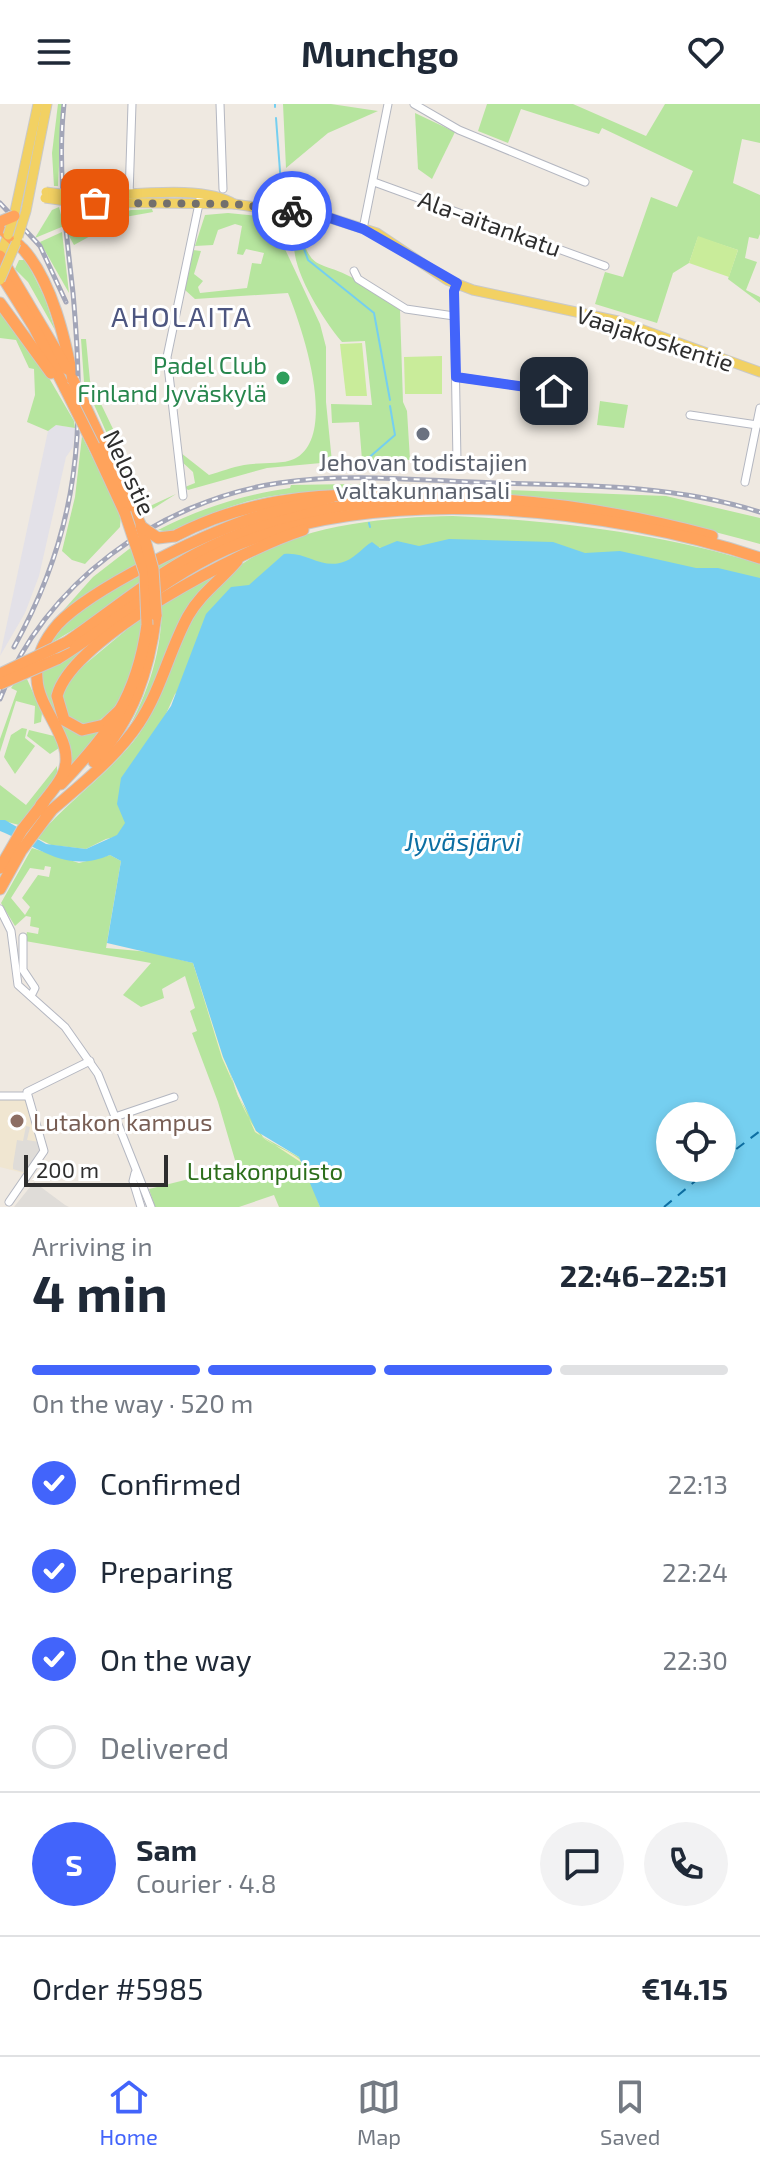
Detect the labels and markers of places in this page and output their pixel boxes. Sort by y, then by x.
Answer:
pin [61,169,129,237]
place label: Padel Club Finland Jyväskylä [77,350,267,407]
pin [520,357,588,425]
marker: Padel Club Finland Jyväskylä [274,369,292,387]
marker: Jehovan todistajien valtakunnansali [414,425,432,443]
place label: Jehovan todistajien valtakunnansali [319,447,527,504]
place label: Lutakon kampus [33,1107,212,1136]
marker: Lutakon kampus [8,1112,26,1130]

